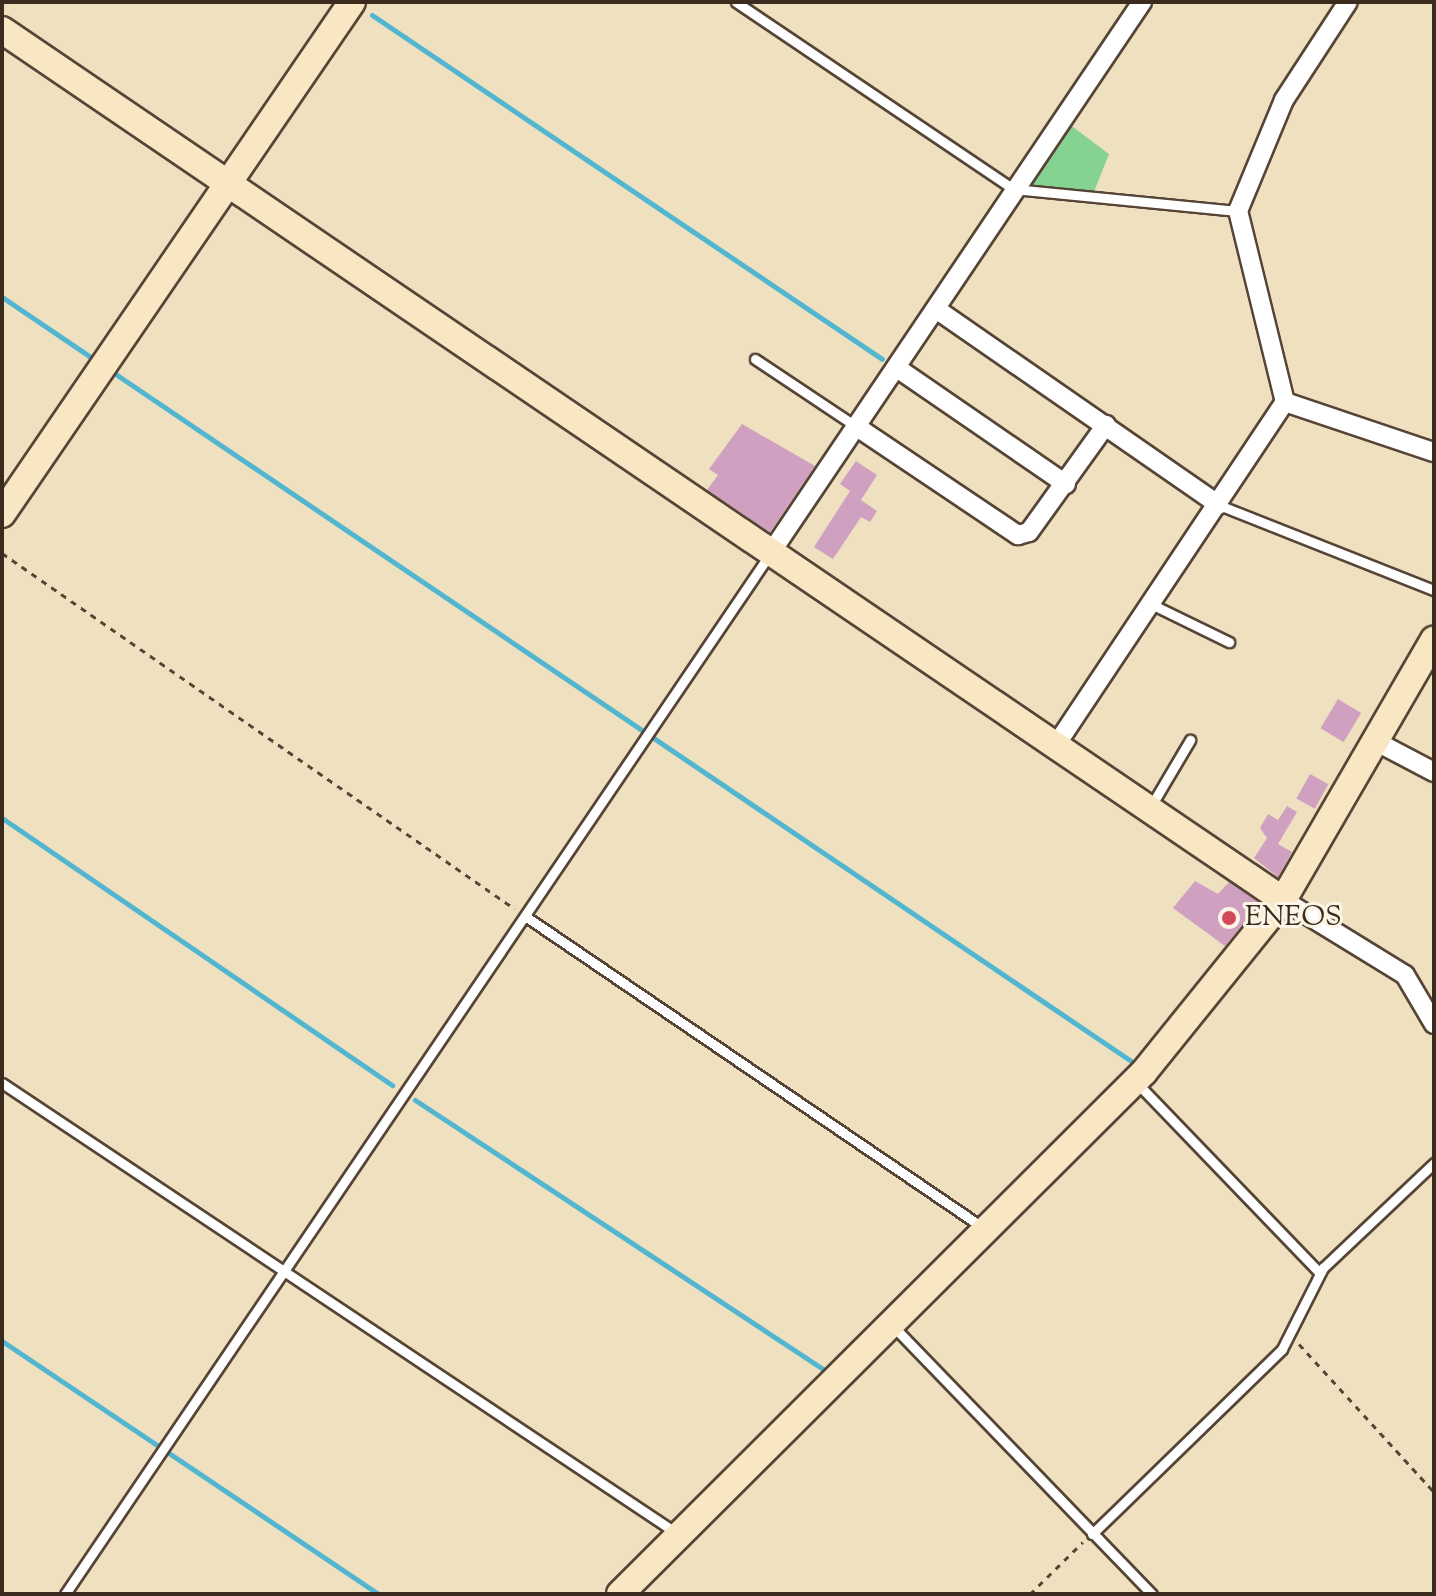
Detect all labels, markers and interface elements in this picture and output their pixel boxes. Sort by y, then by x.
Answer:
place label: ENEOS [1245,901,1342,935]
marker: ENEOS [1220,909,1238,927]

